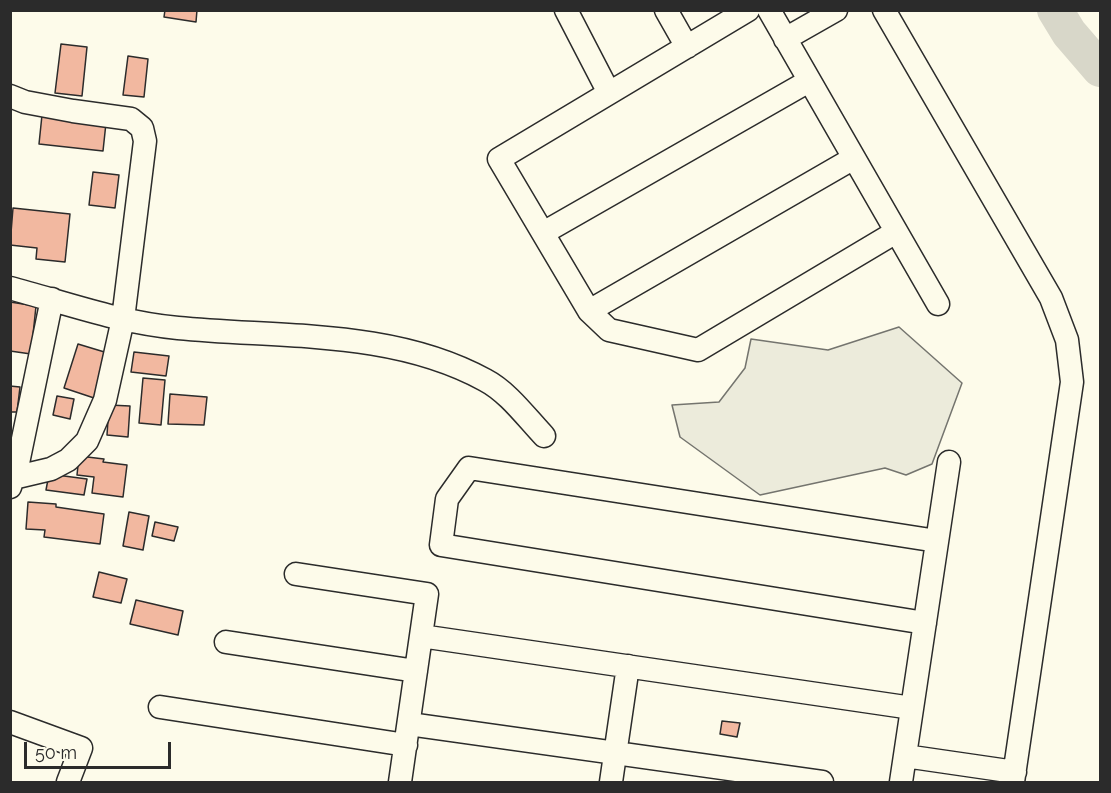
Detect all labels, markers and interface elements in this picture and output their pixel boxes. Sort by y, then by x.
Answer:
scale bar [27,730,174,768]
text: 50 m [35,742,77,763]

